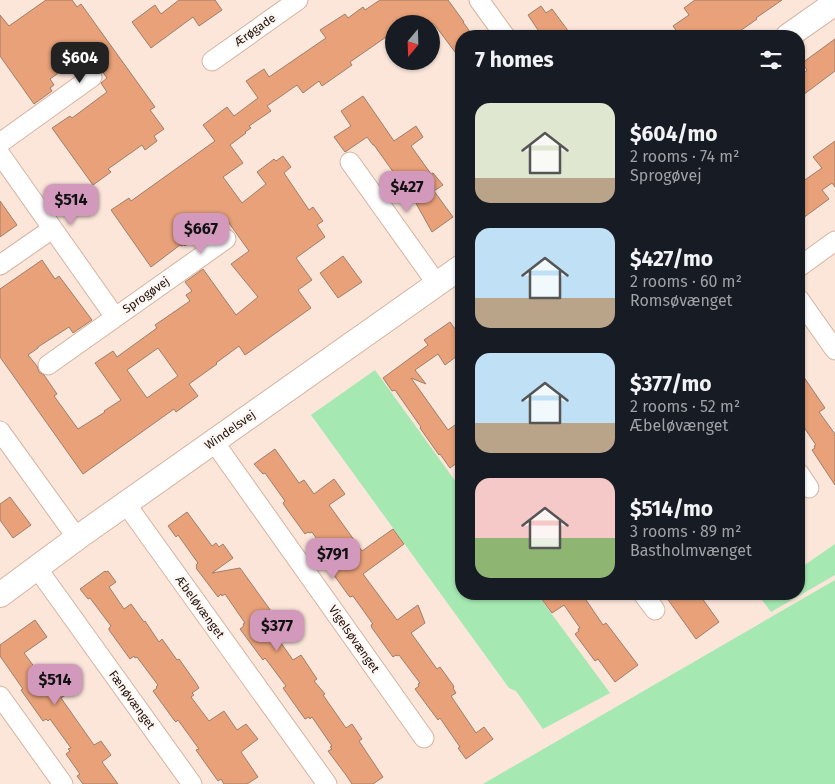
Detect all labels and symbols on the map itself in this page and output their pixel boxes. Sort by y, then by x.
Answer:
street label: Ærøgade [231,11,278,50]
north arrow [385,15,440,70]
pin: $604 [50,42,110,84]
pin: $427 [377,170,437,213]
pin: $514 [41,184,101,226]
pin: $667 [171,212,231,255]
street label: Sprogøvej [120,274,172,316]
street label: Windelsvej [202,407,258,453]
pin: $791 [303,538,363,580]
street label: Æbeløvænget [172,572,228,641]
street label: Vigelsøvænget [326,603,383,676]
pin: $377 [247,610,307,652]
pin: $514 [25,664,85,706]
street label: Fænøvænget [106,668,158,733]

